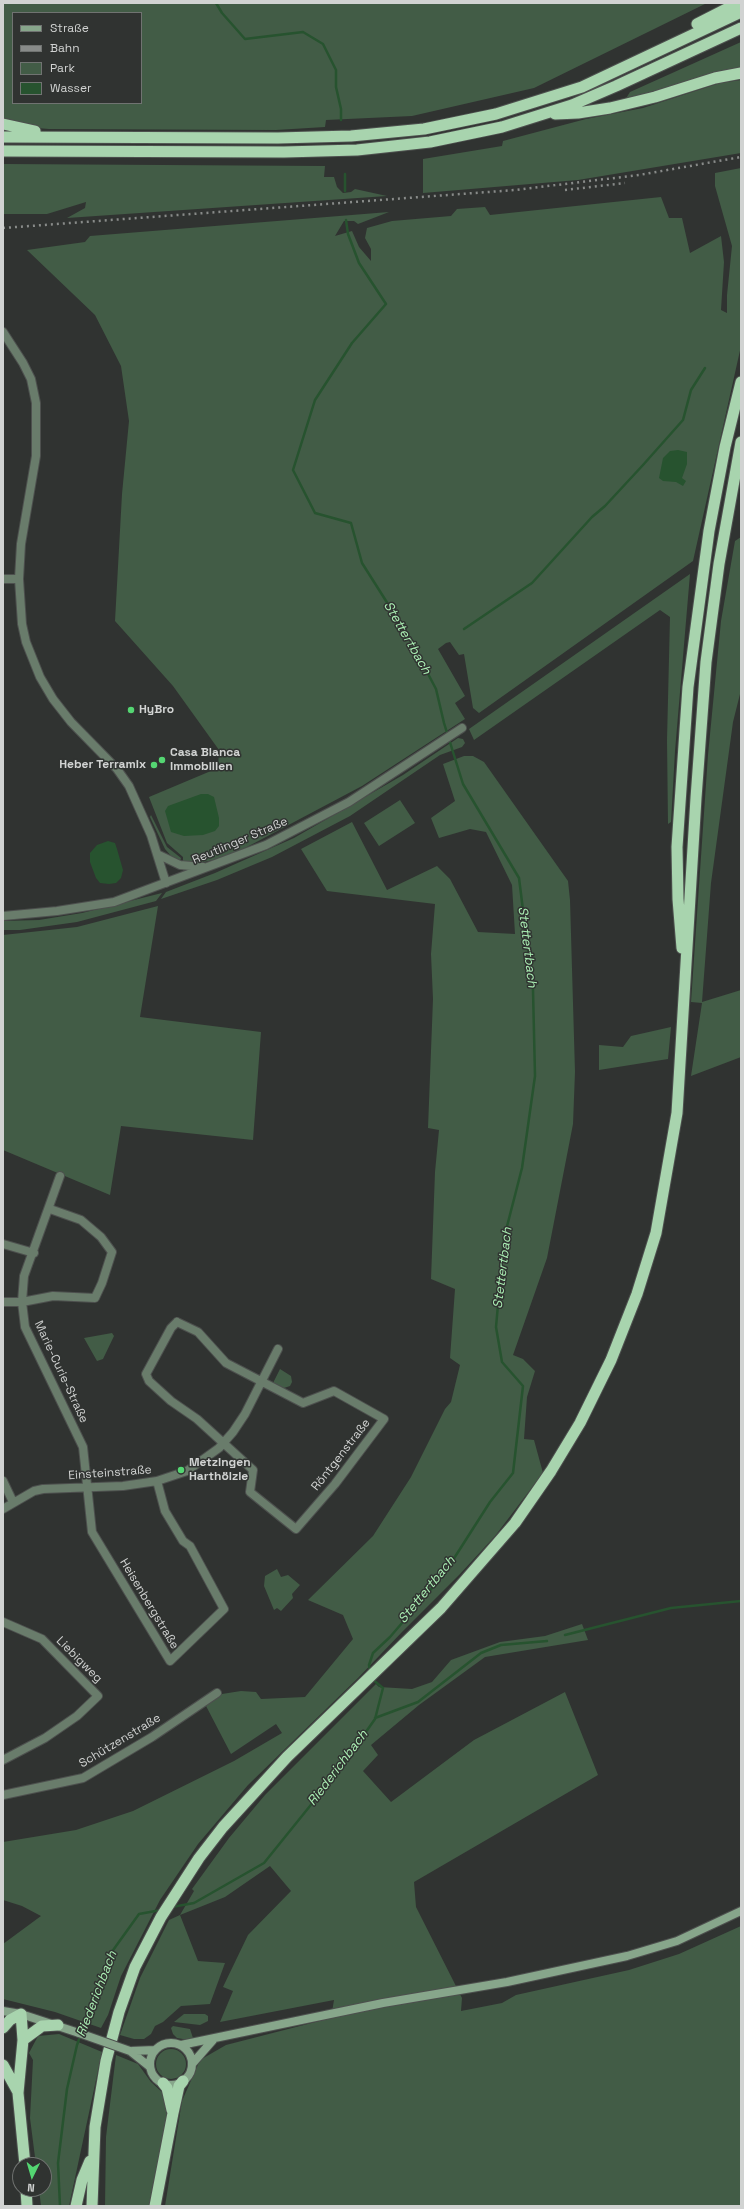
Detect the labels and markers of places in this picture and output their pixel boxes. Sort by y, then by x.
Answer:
place label: HyBro [139,703,174,717]
marker: HyBro [126,705,136,715]
place label: Casa Blanca Immobilien [170,746,240,774]
marker: Casa Blanca Immobilien [157,755,167,765]
place label: Heber Terramix [59,758,146,772]
marker: Heber Terramix [149,760,159,770]
place label: Metzingen Harthölzle [189,1456,251,1484]
marker: Metzingen Harthölzle [176,1465,186,1475]

